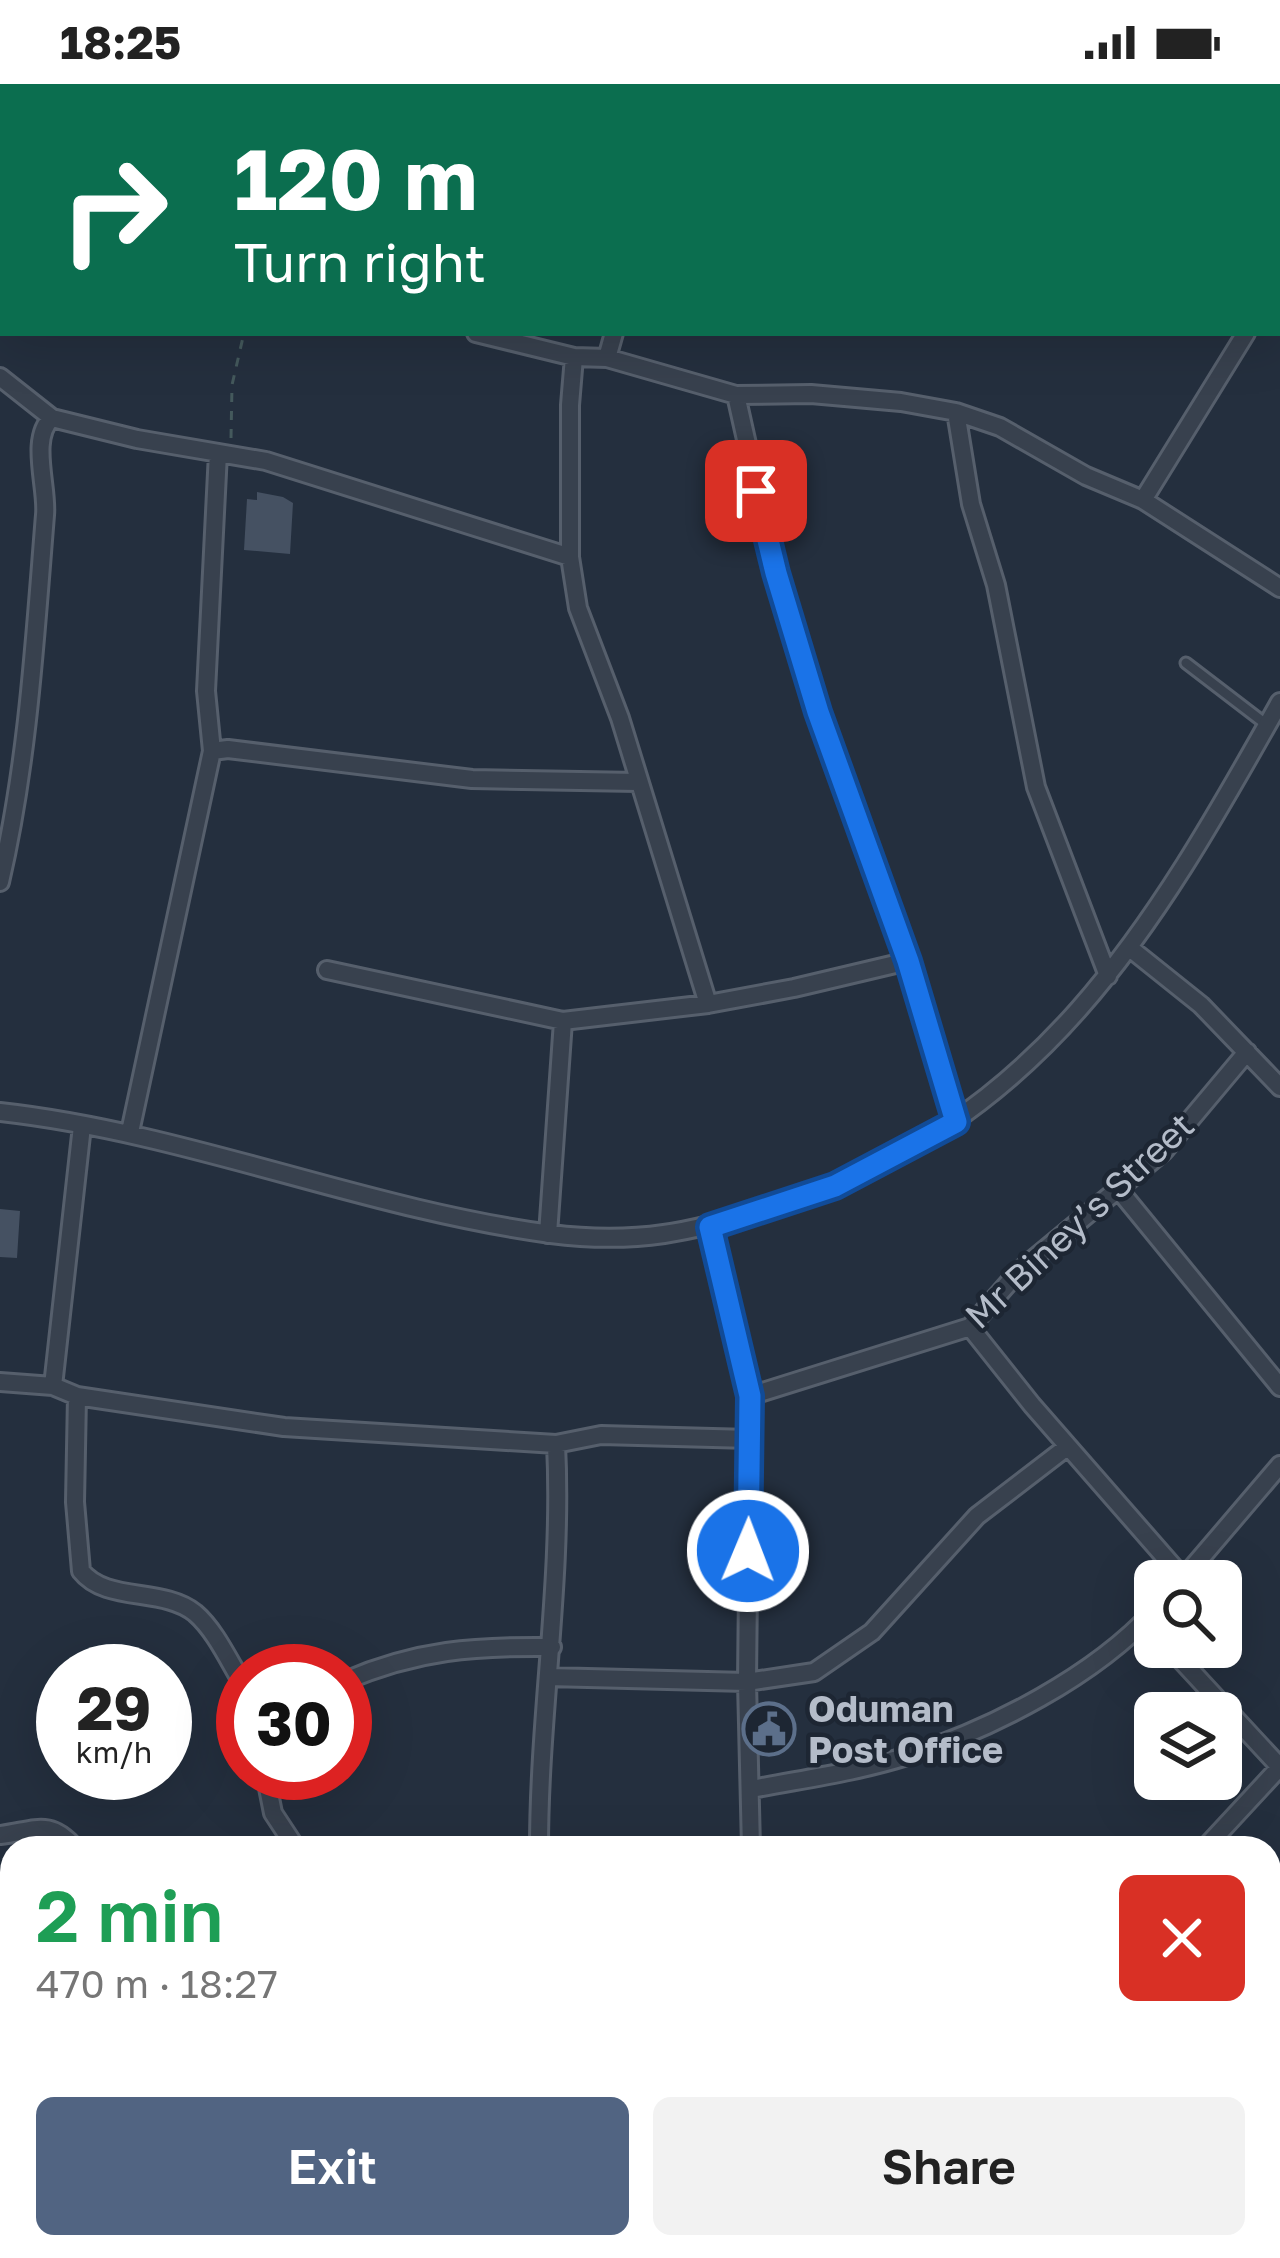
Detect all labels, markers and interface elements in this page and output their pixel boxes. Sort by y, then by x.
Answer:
text: 18:25 [60,15,181,69]
text: 120 m [234,128,478,228]
icon: right [36,132,192,288]
text: Turn right [234,229,486,294]
pin [705,440,807,542]
icon: arrive [723,458,789,524]
street label: Mr Biney’s Street [956,1103,1202,1337]
position arrow [685,1488,811,1614]
map controls [1134,1560,1242,1800]
button: search [1134,1560,1242,1668]
speed limit sign: 30 [216,1644,372,1800]
text: 29 [77,1671,151,1743]
place label: Oduman Post Office [808,1687,1003,1771]
button: layers [1134,1692,1242,1800]
public building icon: Oduman Post Office [741,1701,797,1757]
text: km/h [76,1734,152,1770]
text: 2 min [36,1871,223,1958]
button: close [1119,1875,1245,2001]
text: 470 m · 18:27 [36,1960,278,2007]
button: Exit [36,2097,629,2235]
button: Share [653,2097,1245,2235]

